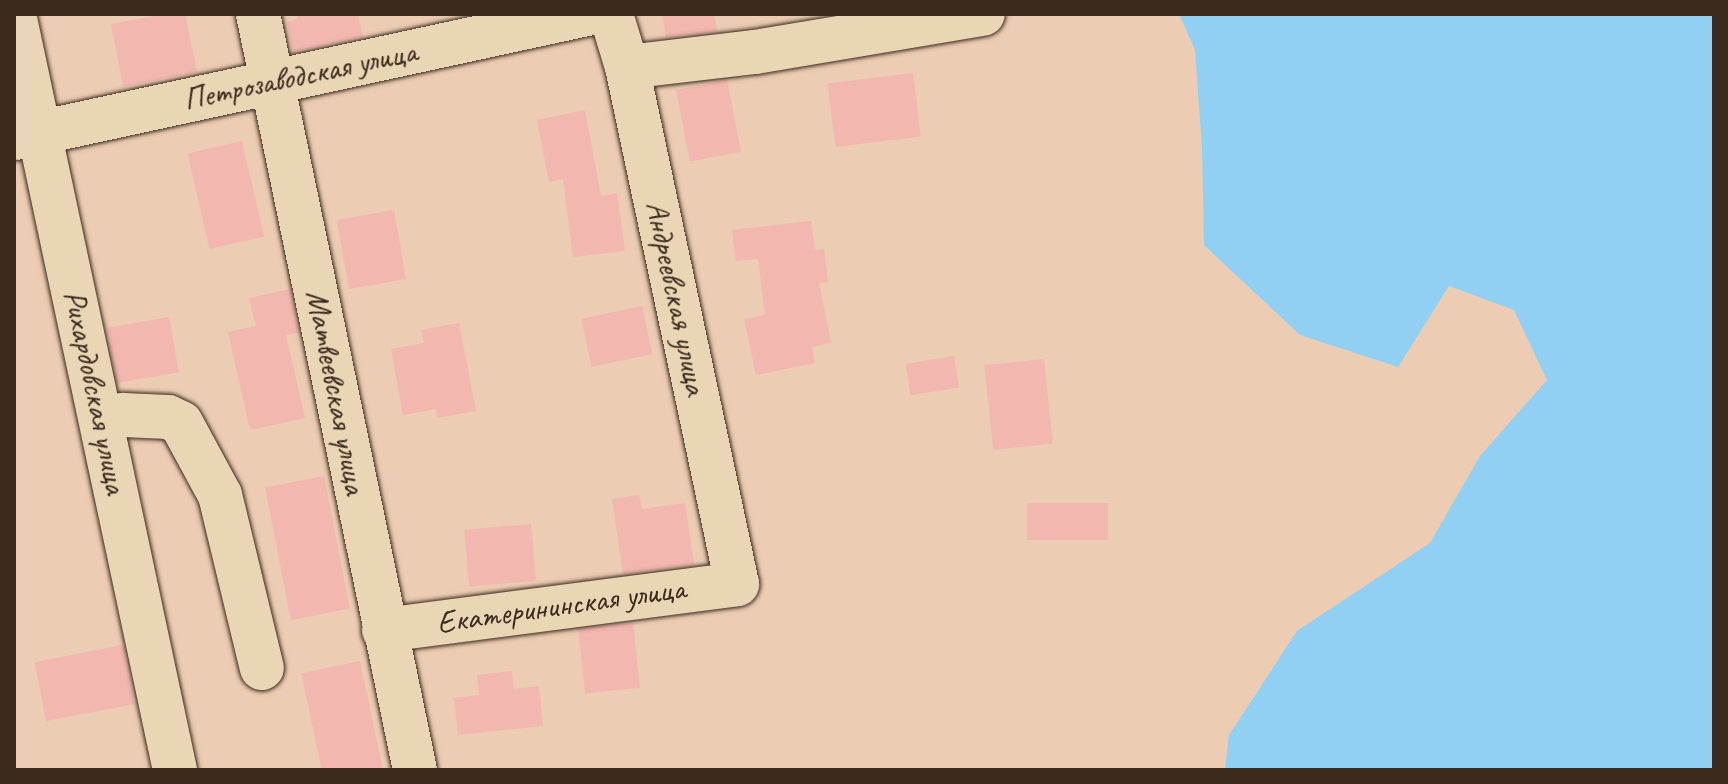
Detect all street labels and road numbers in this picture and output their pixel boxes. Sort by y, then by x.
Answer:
street label: Петрозаводская улица [179,32,421,120]
street label: Андреевская улица [637,197,715,399]
street label: Рихардовская улица [54,286,136,498]
street label: Матвеевская улица [297,286,375,498]
street label: Екатерининская улица [434,569,688,643]

